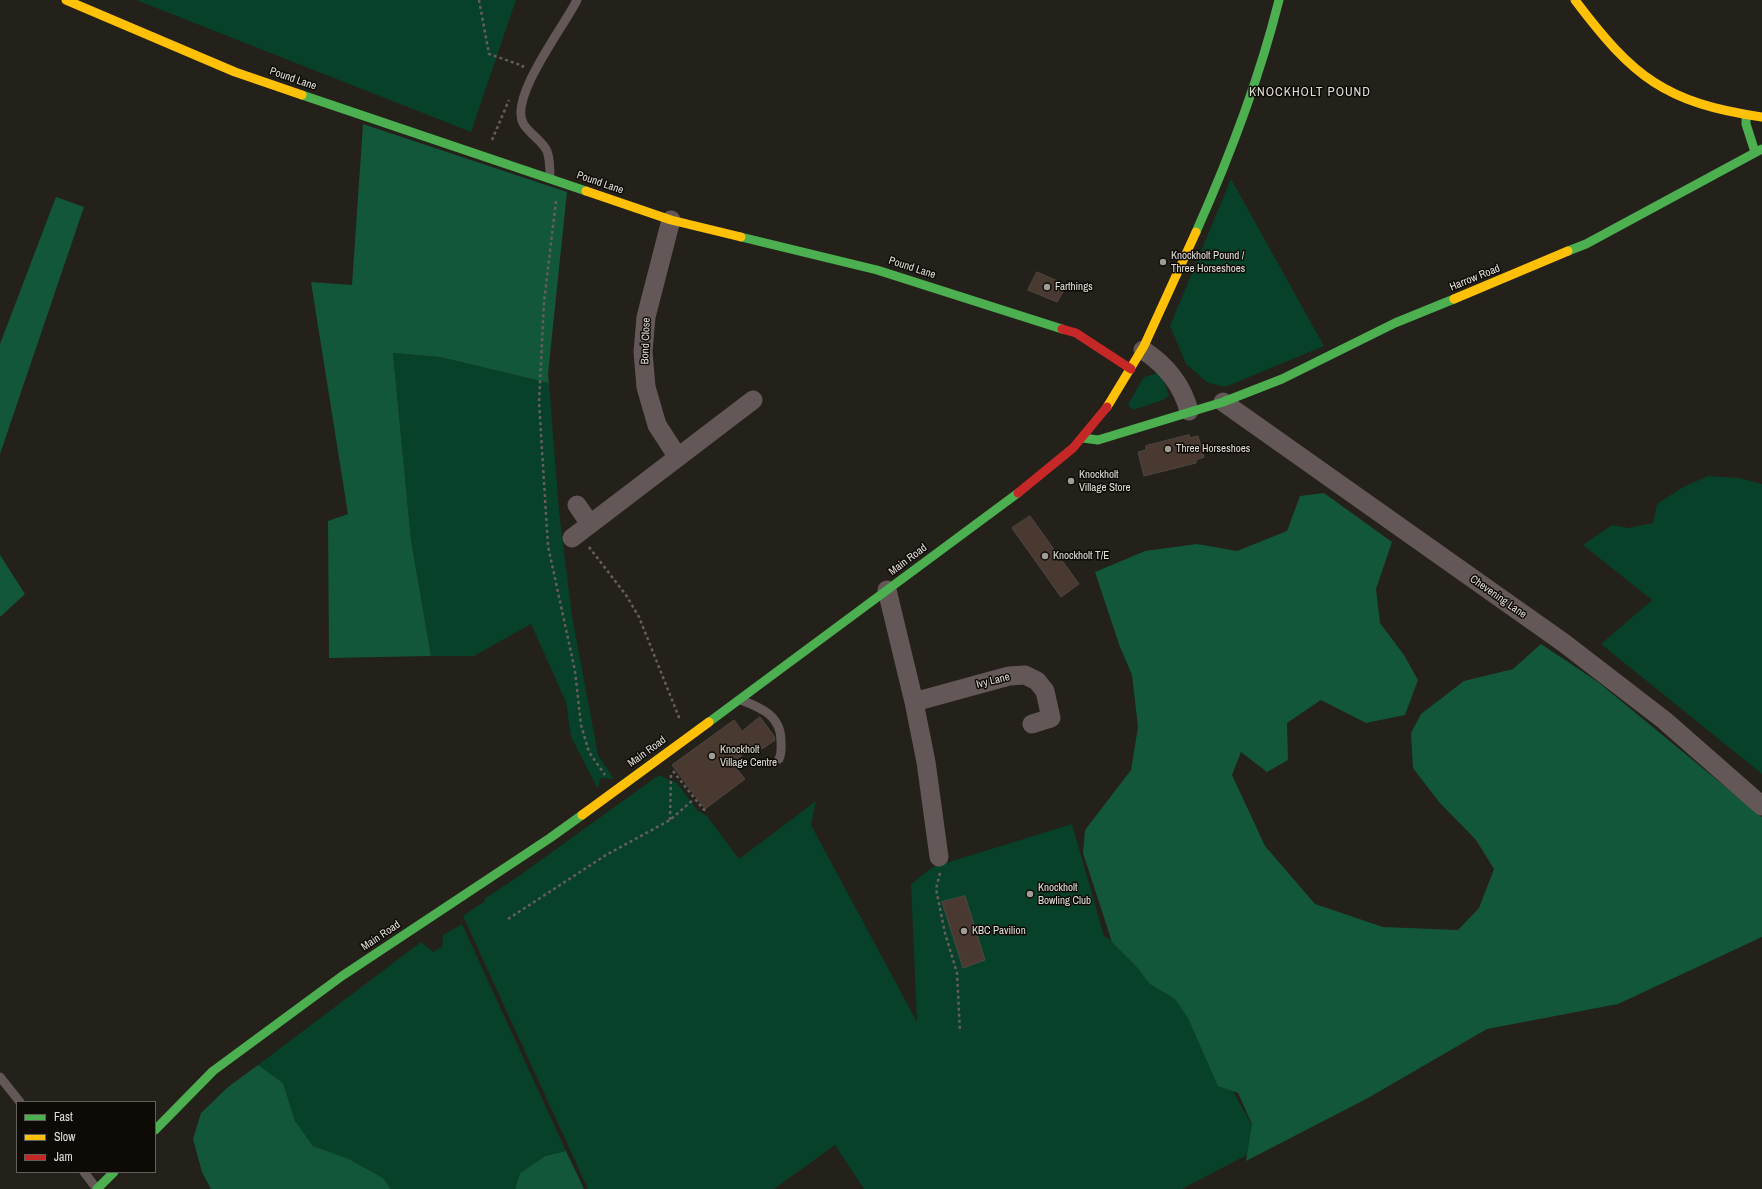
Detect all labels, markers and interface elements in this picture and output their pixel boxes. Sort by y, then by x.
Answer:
street label: Pound Lane [268,65,318,93]
district label: KNOCKHOLT POUND [1249,85,1371,101]
street label: Pound Lane [575,169,625,197]
place label: Knockholt Pound / Three Horseshoes [1171,249,1245,275]
street label: Pound Lane [887,254,937,282]
marker: Knockholt Pound / Three Horseshoes [1158,257,1168,267]
street label: Harrow Road [1448,262,1502,294]
place label: Farthings [1055,280,1093,294]
marker: Farthings [1042,282,1052,292]
street label: Bond Close [639,317,653,365]
place label: Three Horseshoes [1176,442,1250,456]
marker: Three Horseshoes [1163,444,1173,454]
place label: Knockholt Village Store [1079,468,1130,494]
marker: Knockholt Village Store [1066,476,1076,486]
street label: Main Road [886,541,930,579]
place label: Knockholt T/E [1053,549,1109,563]
marker: Knockholt T/E [1040,551,1050,561]
street label: Chevening Lane [1467,573,1529,621]
street label: Ivy Lane [975,670,1011,692]
street label: Main Road [625,734,669,770]
place label: Knockholt Village Centre [720,743,777,769]
marker: Knockholt Village Centre [707,751,717,761]
place label: Knockholt Bowling Club [1038,881,1091,907]
marker: Knockholt Bowling Club [1025,889,1035,899]
street label: Main Road [359,918,403,954]
place label: KBC Pavilion [972,924,1026,938]
marker: KBC Pavilion [959,926,969,936]
legend [16,1101,156,1173]
text: Fast [54,1109,73,1125]
text: Slow [54,1129,75,1145]
text: Jam [54,1149,73,1165]

